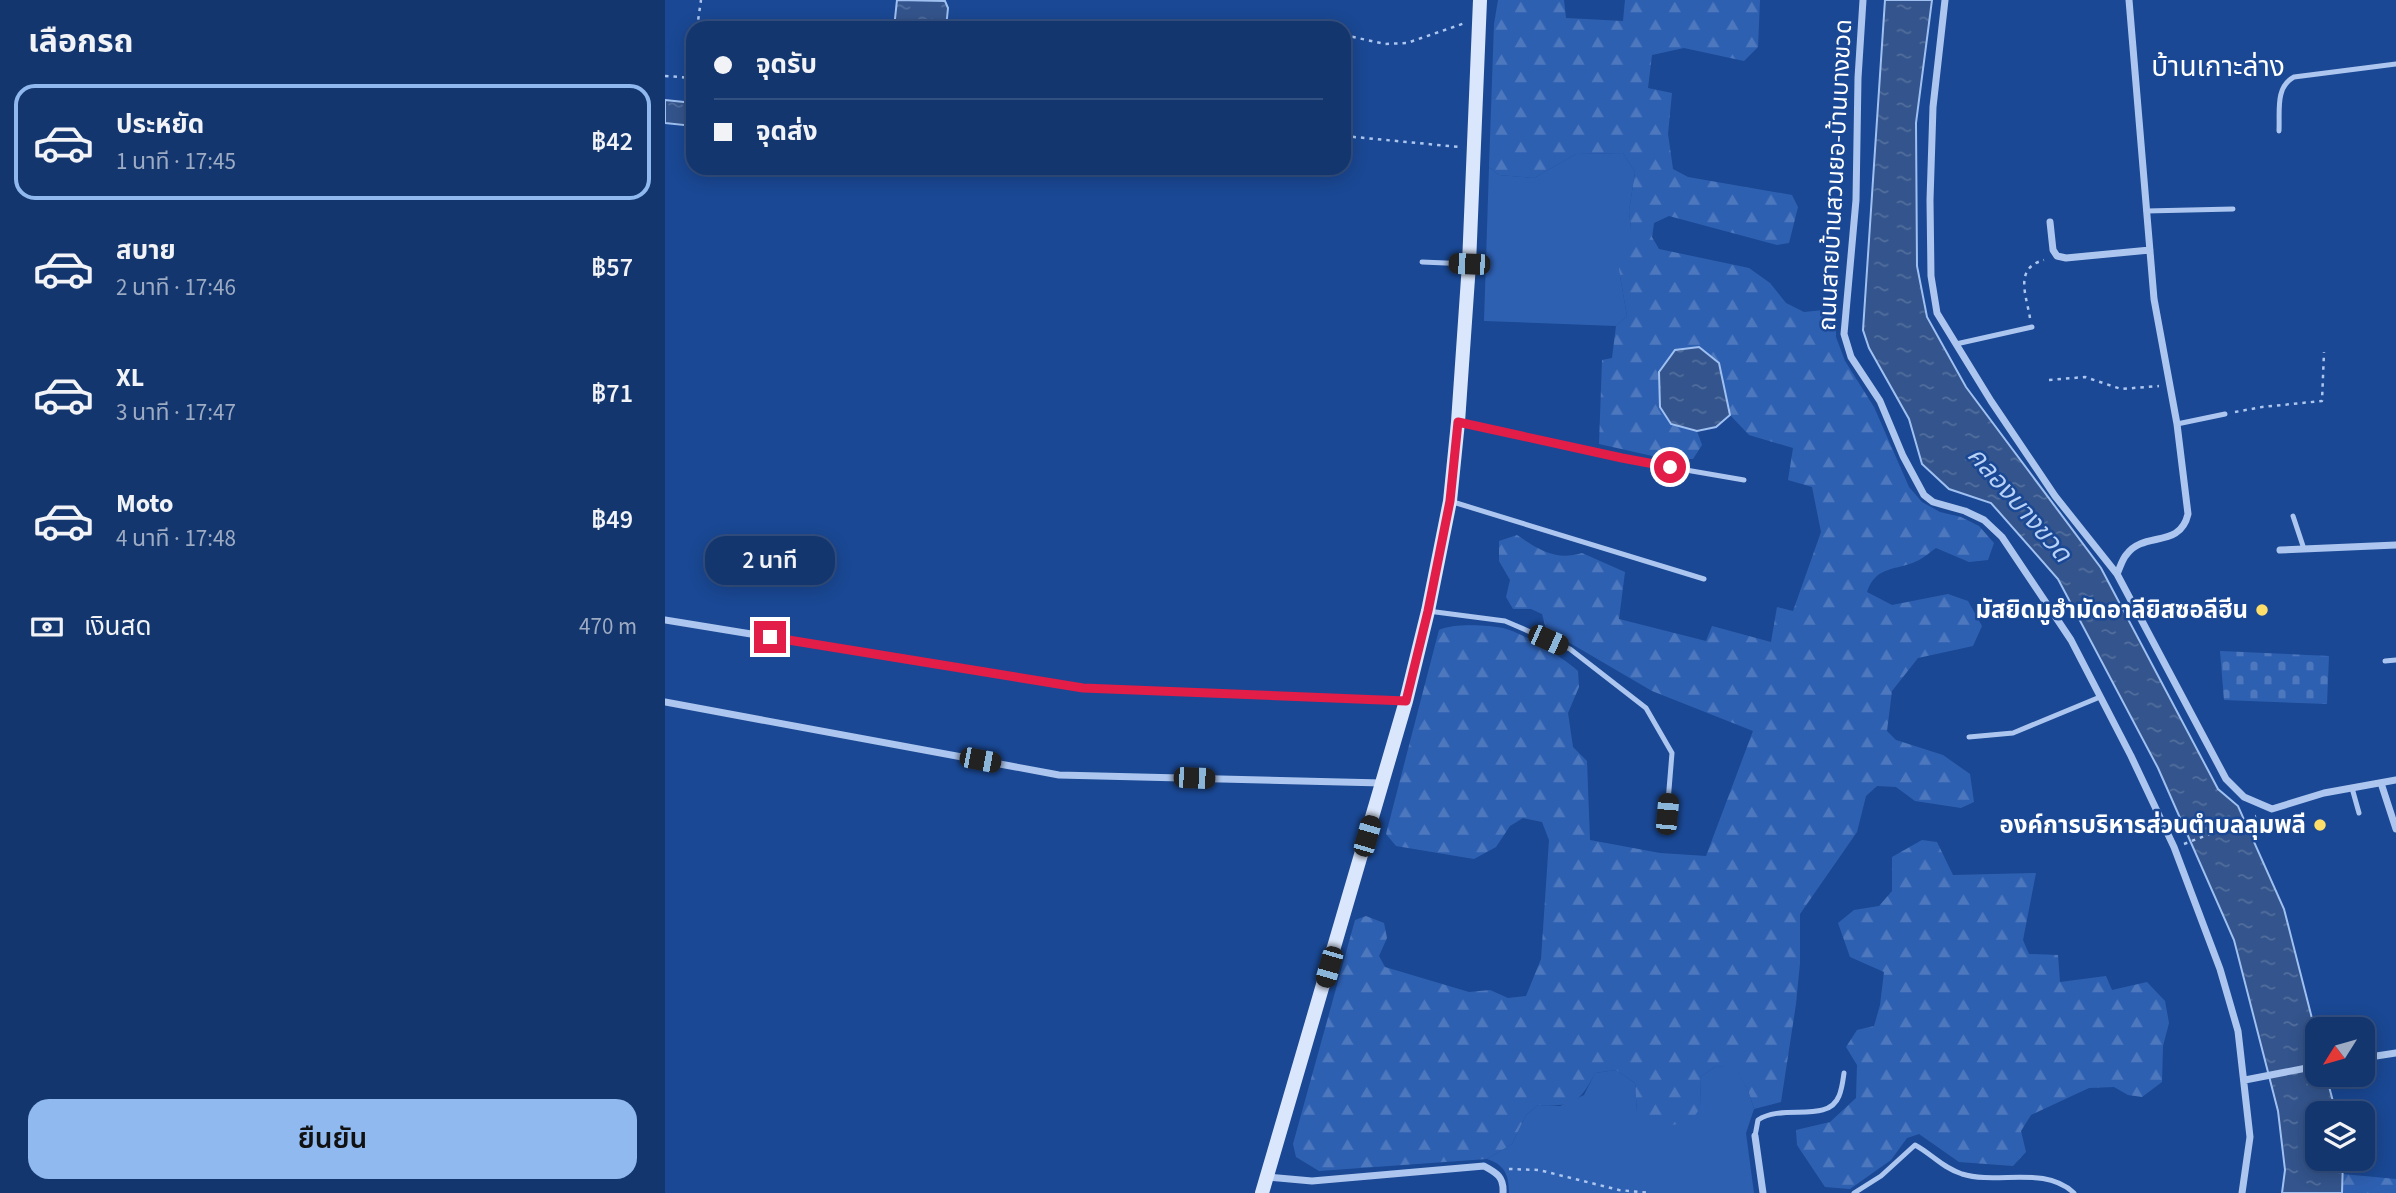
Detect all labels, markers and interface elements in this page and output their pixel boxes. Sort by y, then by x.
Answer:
street label: ถนนสายบ้านสวนยอ-บ้านบางขวด [1810,18,1861,332]
text: เลือกรถ [28,19,133,65]
text: จุดรับ [756,46,817,83]
district label: บ้านเกาะล่าง [2151,47,2285,87]
text: ประหยัด [116,106,204,143]
icon: car [32,111,95,174]
text: จุดส่ง [756,113,818,150]
text: ฿42 [591,123,633,160]
text: 1 นาที · 17:45 [116,145,236,178]
text: สบาย [116,232,176,269]
icon: car [32,237,95,300]
text: ฿57 [591,249,633,286]
car [1448,253,1491,275]
text: 2 นาที · 17:46 [116,271,236,304]
text: XL [116,359,144,396]
icon: car [32,363,95,426]
text: ฿71 [591,375,633,412]
text: 3 นาที · 17:47 [116,396,236,429]
water label: คลองบางขวด [1959,438,2081,571]
route start [1654,451,1686,483]
text: Moto [116,485,173,522]
icon: car [32,489,95,552]
text: ฿49 [591,501,633,538]
text: 4 นาที · 17:48 [116,522,236,555]
callout: 2 นาที [705,536,835,584]
text: 2 นาที [742,544,798,577]
place label: มัสยิดมูฮำมัดอาลียิสซอลีฮีน [1976,593,2248,628]
marker: มัสยิดมูฮำมัดอาลียิสซอลีฮีน [2254,602,2270,618]
icon: cash [28,608,66,646]
text: เงินสด [84,608,151,645]
text: 470 m [579,610,637,643]
route end [754,621,786,653]
car [1525,622,1572,658]
car [958,746,1003,774]
car [1173,767,1216,789]
car [1655,792,1680,836]
place label: องค์การบริหารส่วนตำบลลุมพลี [2000,808,2306,843]
car [1352,813,1383,859]
marker: องค์การบริหารส่วนตำบลลุมพลี [2312,817,2328,833]
car [1314,944,1345,990]
north arrow [2305,1017,2375,1087]
map controls [2305,1017,2375,1171]
button: ยืนยัน [28,1099,637,1179]
button: layers [2305,1101,2375,1171]

